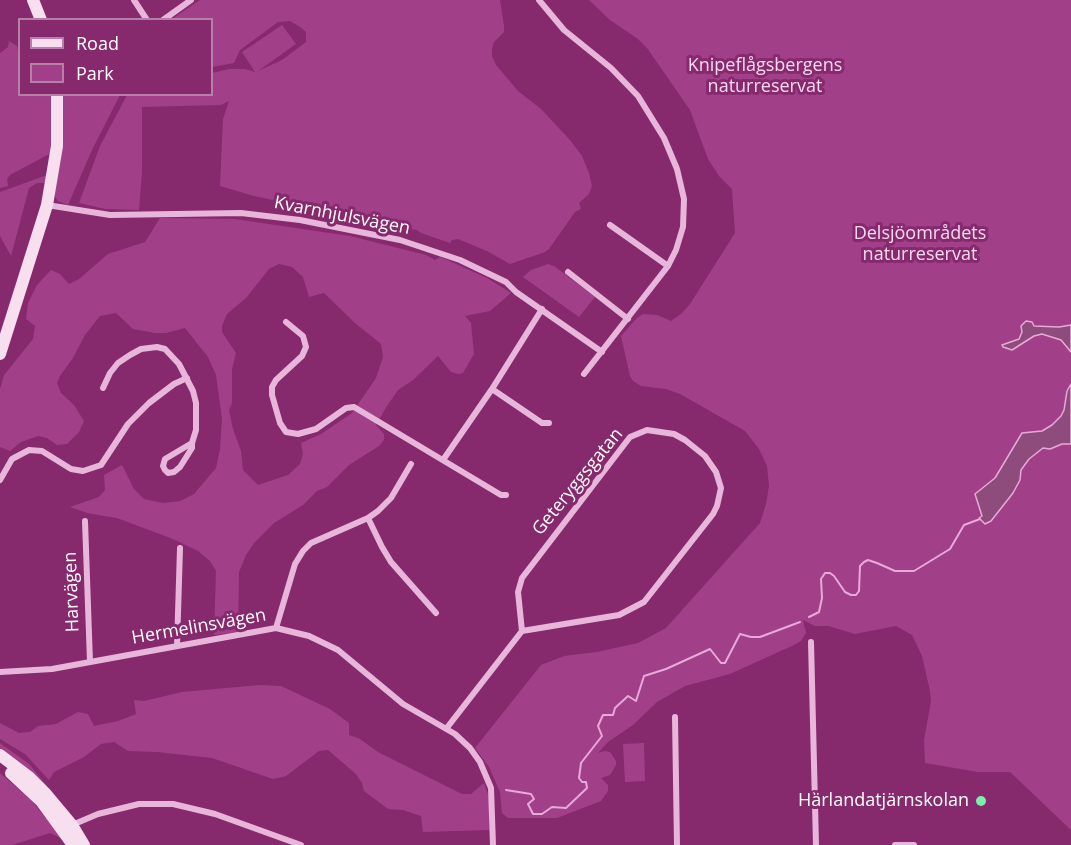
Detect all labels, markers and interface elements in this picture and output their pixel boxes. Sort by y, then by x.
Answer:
legend [18,18,213,96]
text: Road [76,31,119,55]
park label: Knipeflågsbergens naturreservat [688,55,842,98]
text: Park [76,61,114,85]
street label: Kvarnhjulsvägen [272,192,412,240]
park label: Delsjöområdets naturreservat [854,223,986,266]
street label: Geteryggsgatan [528,424,628,540]
street label: Harvägen [60,551,84,633]
street label: Hermelinsvägen [130,605,268,649]
place label: Härlandatjärnskolan [798,790,969,812]
marker: Härlandatjärnskolan [974,794,988,808]

